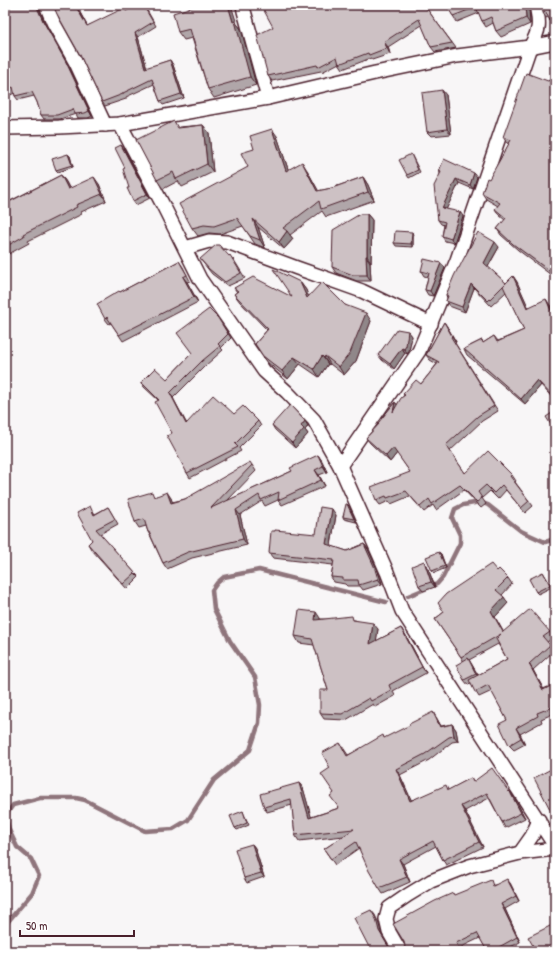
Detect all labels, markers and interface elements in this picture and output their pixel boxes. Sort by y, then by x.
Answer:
scale bar [20,912,134,938]
text: 50 m [26,917,47,934]

